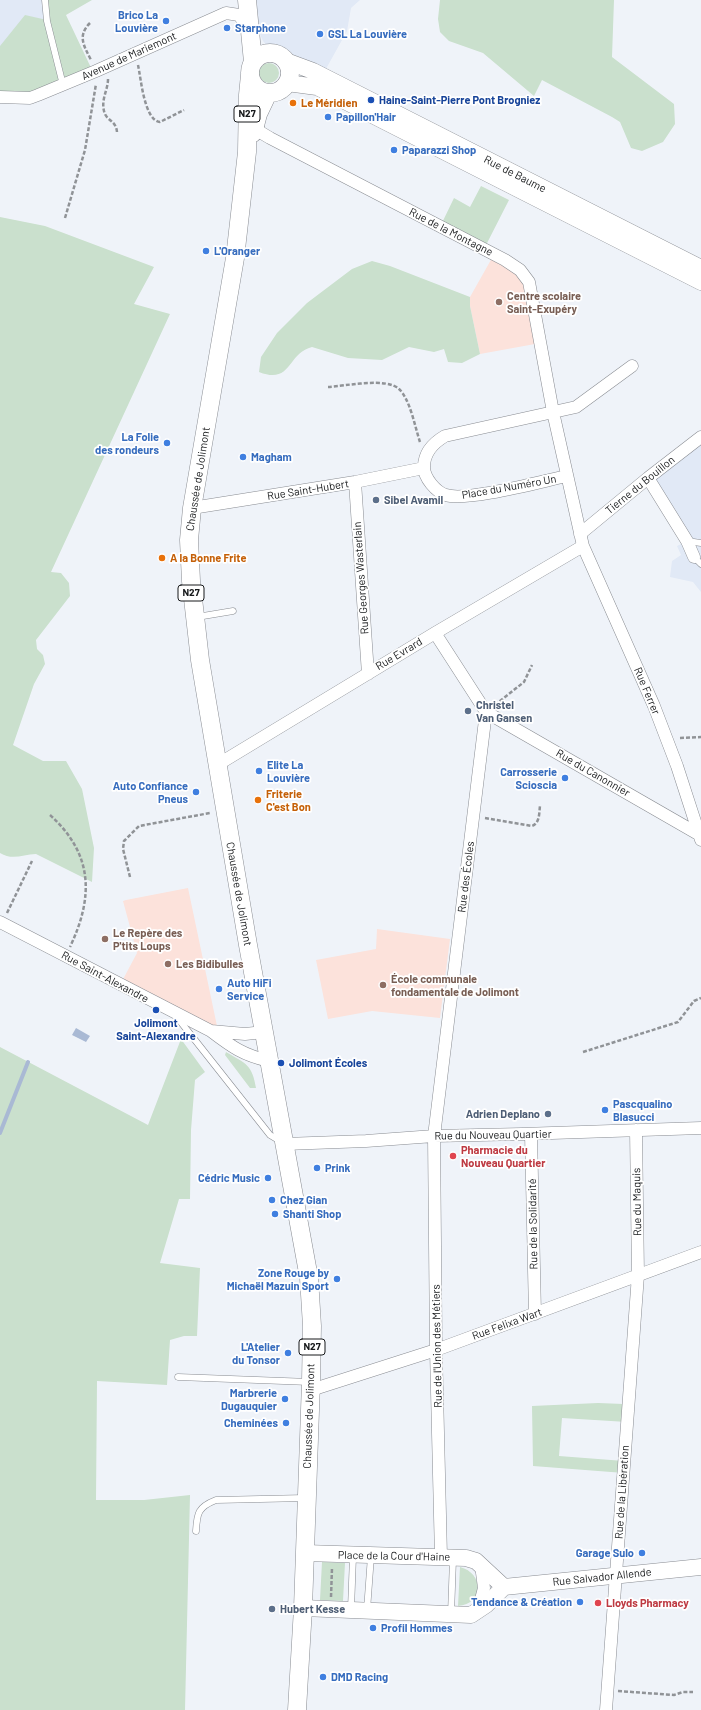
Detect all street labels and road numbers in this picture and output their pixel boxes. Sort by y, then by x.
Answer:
street label: Avenue de Mariemont [80,29,178,83]
road number: N27 [234,106,260,122]
street label: Rue de Baume [482,153,548,195]
street label: Rue de la Montagne [407,205,495,259]
street label: Chaussée de Jolimont [183,426,213,532]
street label: Tierne du Bouillon [603,453,677,517]
street label: Place du Numéro Un [461,472,557,502]
street label: Rue Saint-Hubert [266,477,350,503]
street label: Rue Georges Wasterlain [350,521,372,635]
road number: N27 [178,585,204,601]
street label: Rue Evrard [373,635,425,673]
street label: Rue Ferrer [631,665,663,717]
street label: Rue du Canonnier [554,746,632,800]
street label: Chaussée de Jolimont [223,841,255,947]
street label: Rue des Écoles [455,841,477,913]
street label: Rue Saint-Alexandre [59,948,151,1006]
street label: Rue du Nouveau Quartier [434,1127,552,1143]
street label: Rue du Maquis [630,1168,644,1236]
street label: Rue de la Solidarité [526,1178,540,1270]
street label: Rue de l'Union des Métiers [429,1284,445,1408]
street label: Rue Felixa Wart [470,1305,544,1343]
road number: N27 [299,1339,325,1355]
street label: Chaussée de Jolimont [301,1363,317,1469]
street label: Rue de la Libération [612,1445,632,1539]
street label: Place de la Cour d'Haine [338,1548,450,1564]
street label: Rue Salvador Allende [552,1565,652,1589]

